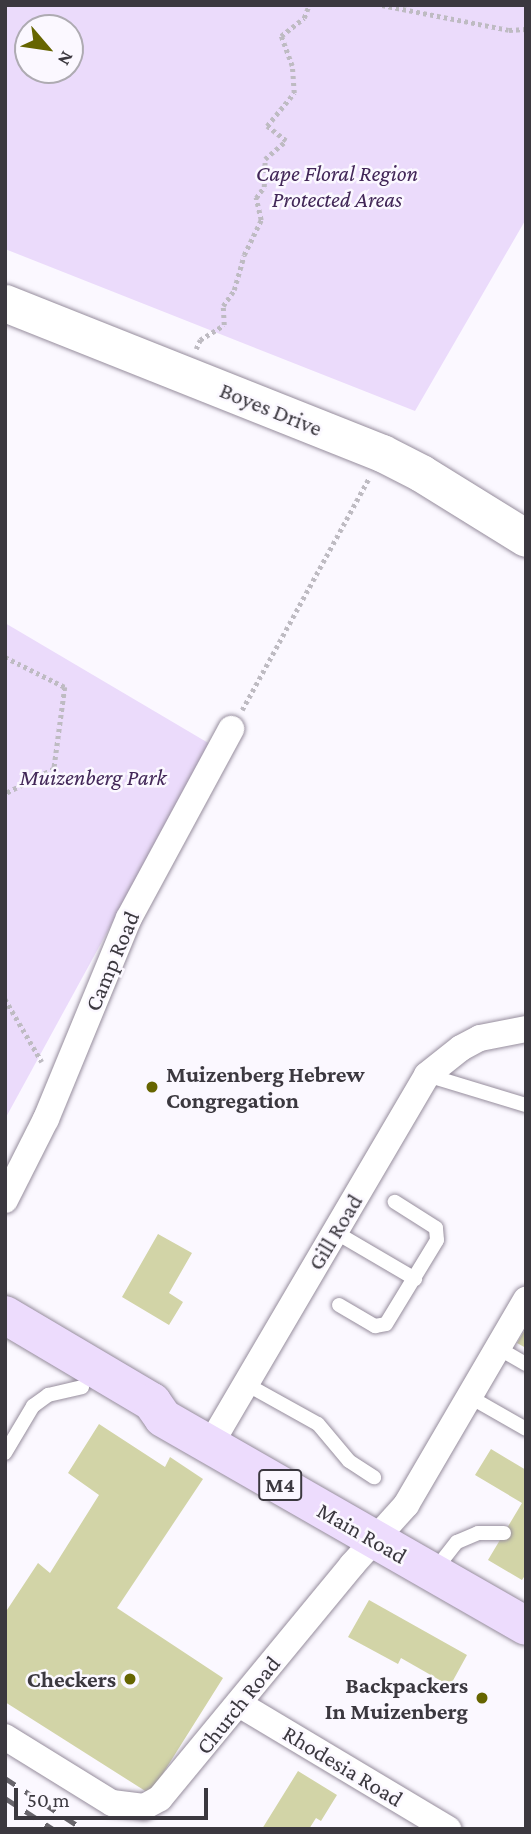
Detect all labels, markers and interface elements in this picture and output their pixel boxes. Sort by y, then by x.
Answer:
north arrow [14,14,84,84]
text: N [54,48,78,69]
park label: Cape Floral Region Protected Areas [256,159,418,213]
street label: Boyes Drive [216,376,326,442]
park label: Muizenberg Park [20,763,166,791]
street label: Camp Road [79,907,145,1015]
place label: Muizenberg Hebrew Congregation [166,1060,365,1114]
marker: Muizenberg Hebrew Congregation [144,1079,160,1095]
street label: Gill Road [302,1189,368,1275]
road number: M4 [257,1468,303,1502]
street label: Main Road [312,1496,412,1570]
street label: Church Road [190,1650,286,1760]
place label: Checkers [27,1665,116,1693]
marker: Checkers [122,1671,138,1687]
place label: Backpackers In Muizenberg [325,1671,468,1725]
marker: Backpackers In Muizenberg [474,1690,490,1706]
street label: Rhodesia Road [278,1719,408,1813]
scale bar [18,1774,212,1818]
text: 50 m [27,1788,70,1812]

